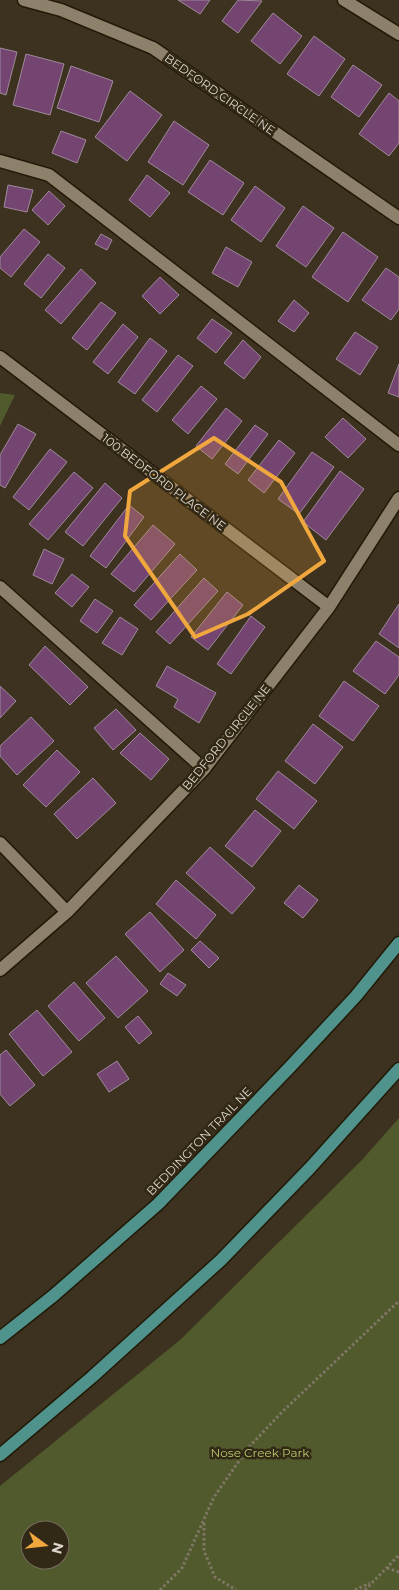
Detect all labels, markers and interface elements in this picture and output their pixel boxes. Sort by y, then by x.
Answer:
street label: BEDFORD CIRCLE NE [162,50,278,138]
street label: 100 BEDFORD PLACE NE [99,431,229,533]
street label: BEDFORD CIRCLE NE [179,681,273,793]
street label: BEDDINGTON TRAIL NE [143,1084,255,1198]
park label: Nose Creek Park [211,1445,310,1460]
north arrow [20,1520,70,1570]
text: N [47,1541,68,1556]

